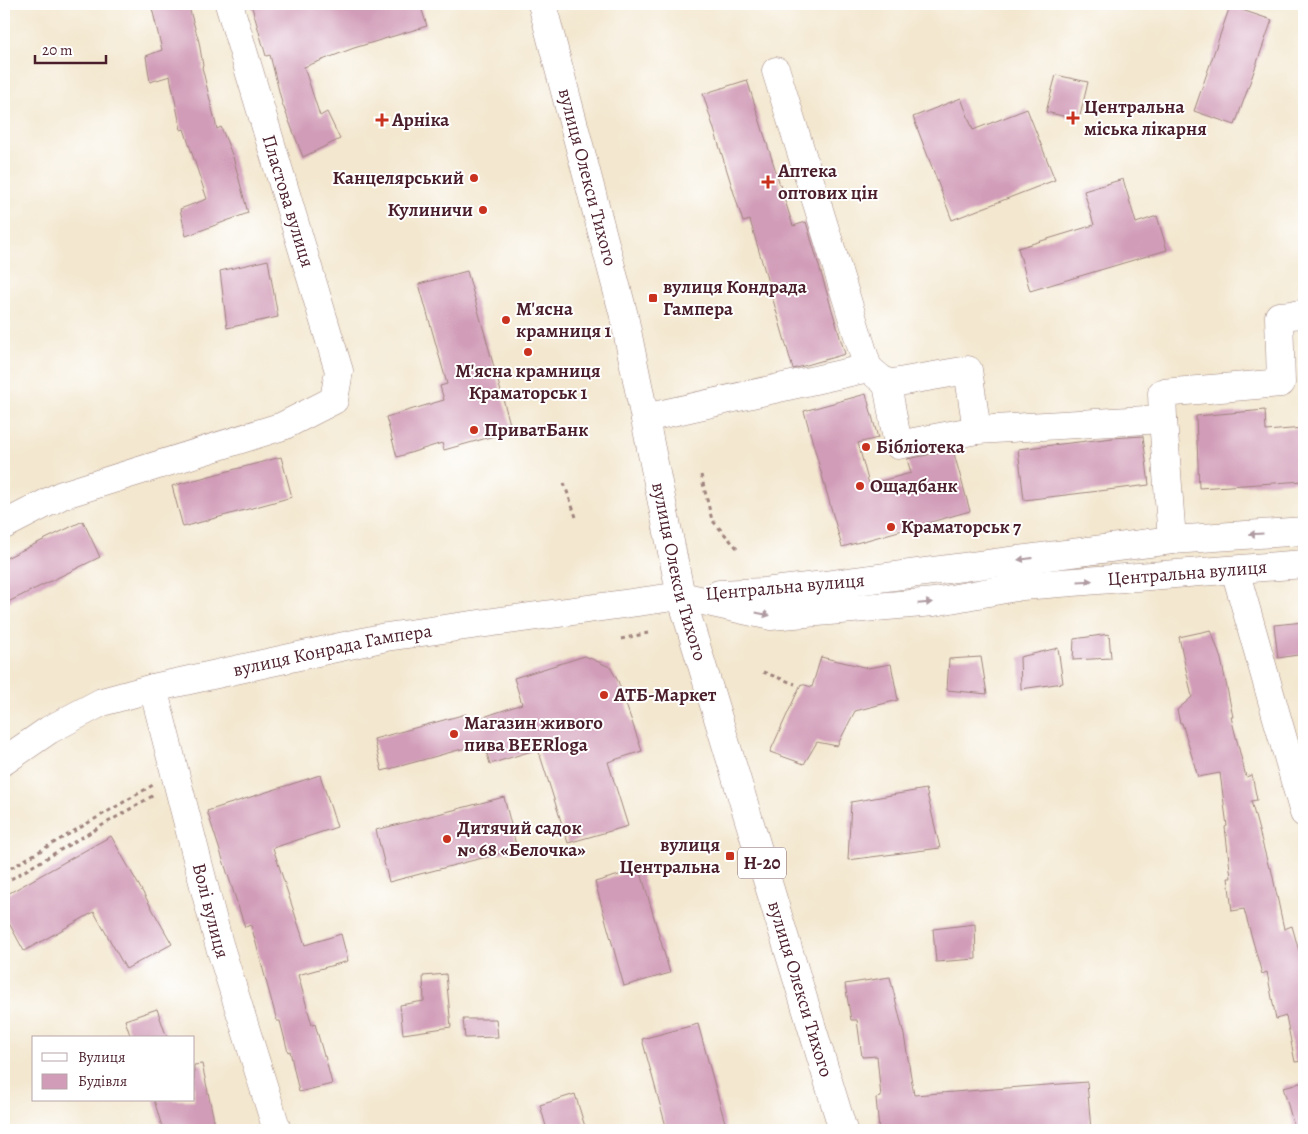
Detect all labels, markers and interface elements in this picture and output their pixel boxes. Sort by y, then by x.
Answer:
scale bar [35,32,106,64]
text: 20 m [42,40,73,60]
street label: вулиця Олекси Тихого [552,85,623,269]
place label: Центральна міська лікарня [1084,94,1207,142]
place label: Арніка [391,107,450,133]
marker: Центральна міська лікарня [1066,111,1080,125]
marker: Арніка [376,114,388,126]
street label: Пластова вулиця [255,131,321,271]
place label: Аптека оптових цін [777,158,878,206]
place label: Канцелярський [333,165,464,191]
marker: Канцелярський [468,172,480,184]
marker: Аптека оптових цін [762,176,774,188]
place label: Кулиничи [388,197,473,223]
marker: Кулиничи [477,204,489,216]
place label: вулиця Кондрада Гампера [663,274,808,322]
marker: вулиця Кондрада Гампера [647,292,659,304]
place label: М'ясна крамниця 1 [516,296,611,344]
marker: М'ясна крамниця 1 [500,314,512,326]
marker: М'ясна крамниця Краматорськ 1 [522,346,534,358]
place label: М'ясна крамниця Краматорськ 1 [455,358,601,406]
place label: ПриватБанк [484,417,588,443]
marker: ПриватБанк [468,424,480,436]
place label: Бібліотека [876,434,966,460]
marker: Бібліотека [860,441,872,453]
place label: Ощадбанк [870,473,958,499]
street label: вулиця Олекси Тихого [645,480,713,664]
marker: Ощадбанк [854,480,866,492]
place label: Краматорськ 7 [901,514,1022,540]
marker: Краматорськ 7 [885,521,897,533]
one-way arrow [1247,531,1263,539]
street label: Центральна вулиця [1107,554,1268,592]
one-way arrow [1016,555,1032,563]
street label: Центральна вулиця [704,567,866,607]
one-way arrow [1078,577,1094,585]
one-way arrow [917,599,933,607]
one-way arrow [755,610,770,618]
street label: вулиця Конрада Гампера [231,618,434,683]
place label: АТБ-Маркет [613,682,717,708]
marker: АТБ-Маркет [598,689,610,701]
place label: Магазин живого пива BEERloga [464,710,603,758]
marker: Магазин живого пива BEERloga [448,728,460,740]
place label: Дитячий садок № 68 «Белочка» [457,815,586,863]
place label: вулиця Центральна [620,832,721,880]
marker: Дитячий садок № 68 «Белочка» [441,833,453,845]
road number: Н-20 [738,848,786,878]
marker: вулиця Центральна [724,850,736,862]
street label: Волі вулиця [186,860,236,962]
street label: вулиця Олекси Тихого [761,898,839,1080]
legend [32,1036,195,1102]
text: Вулиця [78,1047,125,1067]
text: Будівля [78,1071,127,1091]

